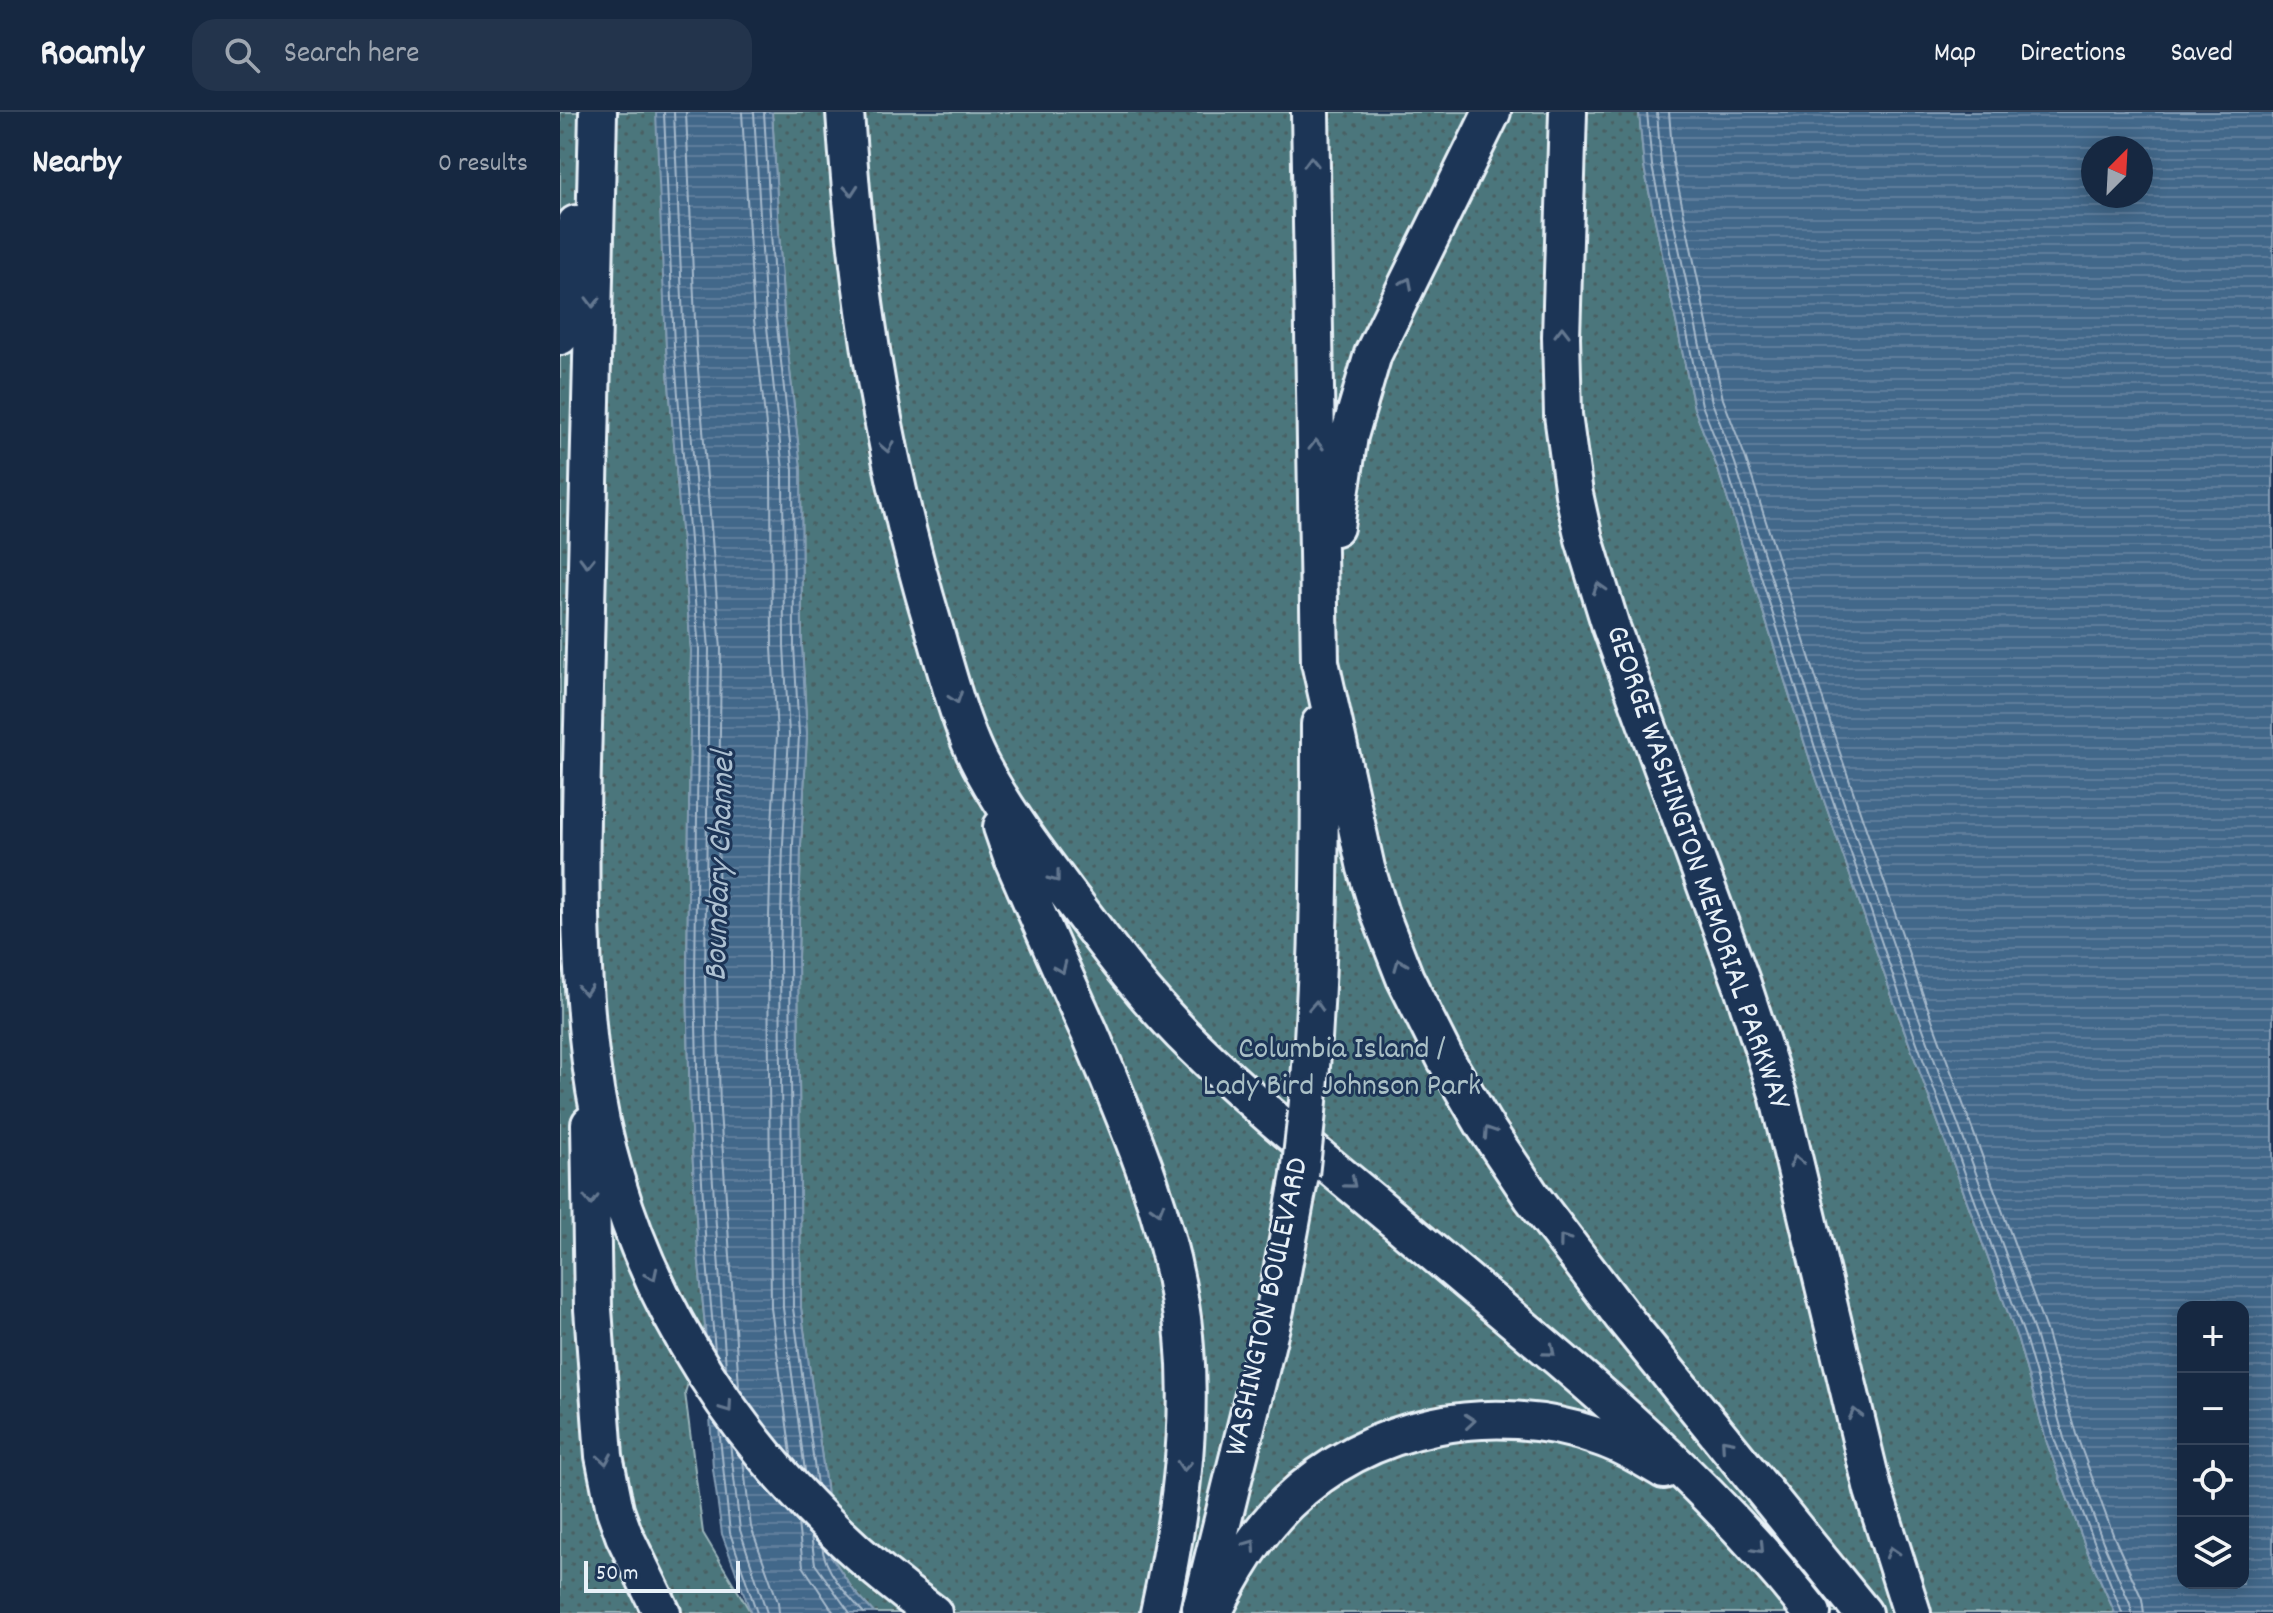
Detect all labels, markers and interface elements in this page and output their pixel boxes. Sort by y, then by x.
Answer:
search box [192,19,752,91]
text: Roamly [40,28,144,83]
icon: search [220,33,264,77]
text: Search here [284,34,419,77]
text: Map [1934,35,1976,75]
text: Directions [2020,35,2126,75]
text: Saved [2170,35,2233,75]
north arrow [2081,136,2153,208]
text: Nearby [32,140,121,189]
text: 0 results [438,146,528,183]
one-way arrow [1302,155,1320,168]
one-way arrow [842,184,859,197]
one-way arrow [1397,277,1412,292]
one-way arrow [585,296,602,309]
one-way arrow [1553,325,1570,338]
one-way arrow [1307,438,1325,451]
one-way arrow [878,440,895,453]
one-way arrow [578,556,596,569]
one-way arrow [1592,582,1608,596]
street label: GEORGE WASHINGTON MEMORIAL PARKWAY [1591,620,1801,1117]
one-way arrow [947,690,963,704]
water label: Boundary Channel [693,747,751,982]
one-way arrow [1045,868,1059,883]
one-way arrow [1393,958,1409,972]
one-way arrow [1051,960,1067,974]
one-way arrow [576,984,593,997]
one-way arrow [1308,999,1325,1012]
park label: Columbia Island / Lady Bird Johnson Park [1203,1028,1481,1111]
one-way arrow [1484,1126,1499,1141]
street label: WASHINGTON BOULEVARD [1215,1154,1323,1460]
one-way arrow [1788,1155,1805,1168]
one-way arrow [1342,1173,1356,1188]
one-way arrow [582,1194,599,1207]
one-way arrow [1149,1201,1165,1215]
one-way arrow [1560,1234,1574,1249]
one-way arrow [643,1266,658,1281]
map controls [2177,1301,2249,1589]
button: + [2177,1301,2249,1373]
one-way arrow [1540,1341,1555,1356]
button: − [2177,1373,2249,1445]
one-way arrow [717,1399,732,1413]
one-way arrow [1847,1408,1864,1422]
one-way arrow [1464,1412,1477,1429]
one-way arrow [1721,1438,1735,1453]
button: locate [2177,1445,2249,1517]
one-way arrow [595,1453,612,1466]
one-way arrow [1176,1460,1193,1473]
button: layers [2177,1517,2249,1589]
one-way arrow [1749,1539,1763,1554]
one-way arrow [1241,1540,1256,1554]
one-way arrow [1885,1545,1901,1559]
scale bar [584,1557,740,1593]
text: 50 m [596,1559,638,1590]

